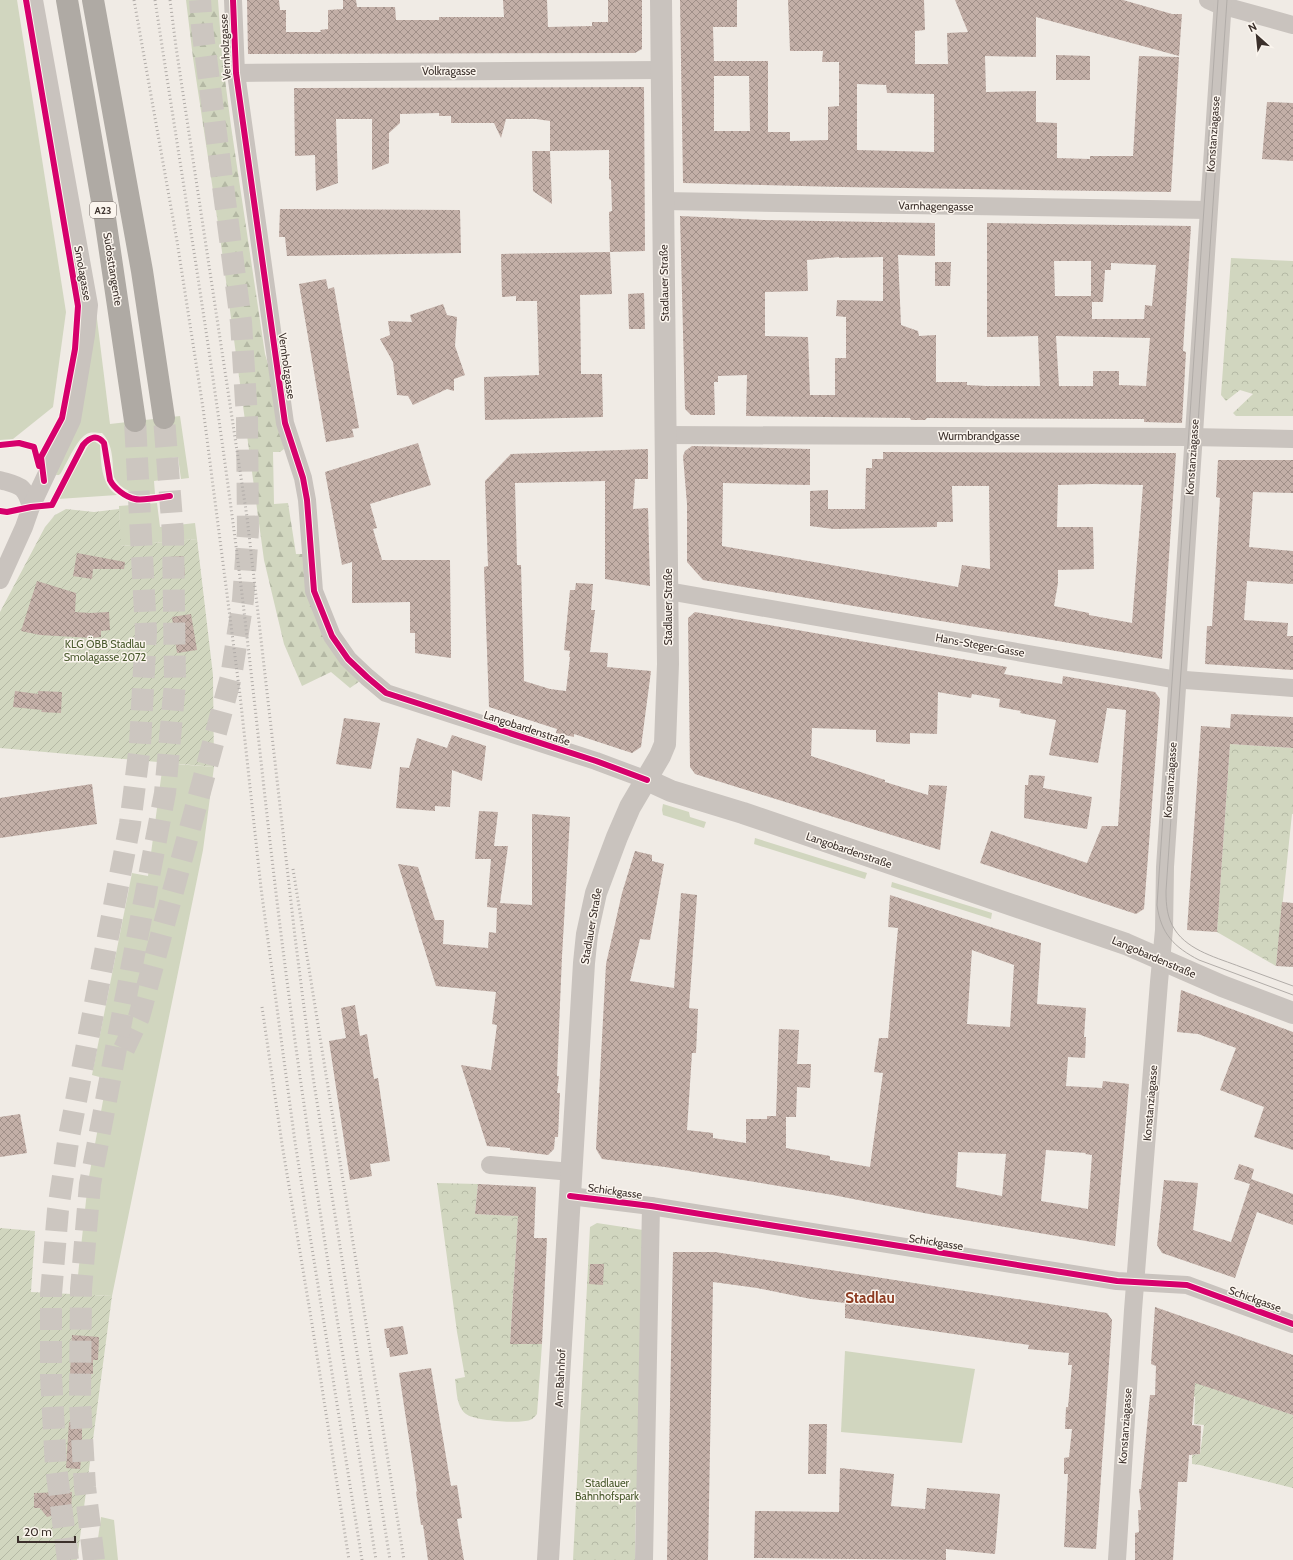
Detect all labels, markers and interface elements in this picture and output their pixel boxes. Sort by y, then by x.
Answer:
street label: Vernholzgasse [216,13,234,81]
north arrow [1237,16,1277,56]
text: N [1246,19,1259,35]
street label: Volkragasse [422,64,476,78]
street label: Konstanziagasse [1203,95,1223,172]
street label: Varnhagengasse [898,198,974,214]
road number: A23 [90,202,116,218]
street label: Südosttangente [100,231,126,307]
street label: Smolagasse [71,244,95,302]
street label: Stadlauer Straße [656,244,672,322]
street label: Vernholzgasse [275,332,299,400]
street label: Konstanziagasse [1182,418,1202,495]
street label: Wurmbrandgasse [938,429,1020,443]
street label: Stadlauer Straße [661,568,675,646]
street label: Hans-Steger-Gasse [934,630,1026,660]
park label: KLG ÖBB Stadlau Smolagasse 2072 [64,637,146,664]
street label: Langobardenstraße [482,707,572,749]
street label: Konstanziagasse [1160,741,1180,818]
street label: Langobardenstraße [804,829,894,871]
street label: Stadlauer Straße [577,886,605,965]
street label: Langobardenstraße [1110,933,1198,981]
street label: Konstanziagasse [1140,1064,1160,1141]
street label: Schickgasse [587,1180,644,1202]
street label: Schickgasse [908,1231,965,1253]
street label: Schickgasse [1227,1283,1284,1315]
district label: Stadlau [845,1289,895,1307]
street label: Am Bahnhof [551,1348,569,1408]
street label: Konstanziagasse [1115,1387,1135,1464]
park label: Stadlauer Bahnhofspark [575,1476,639,1503]
scale bar [18,1518,75,1544]
text: 20 m [24,1524,52,1539]

